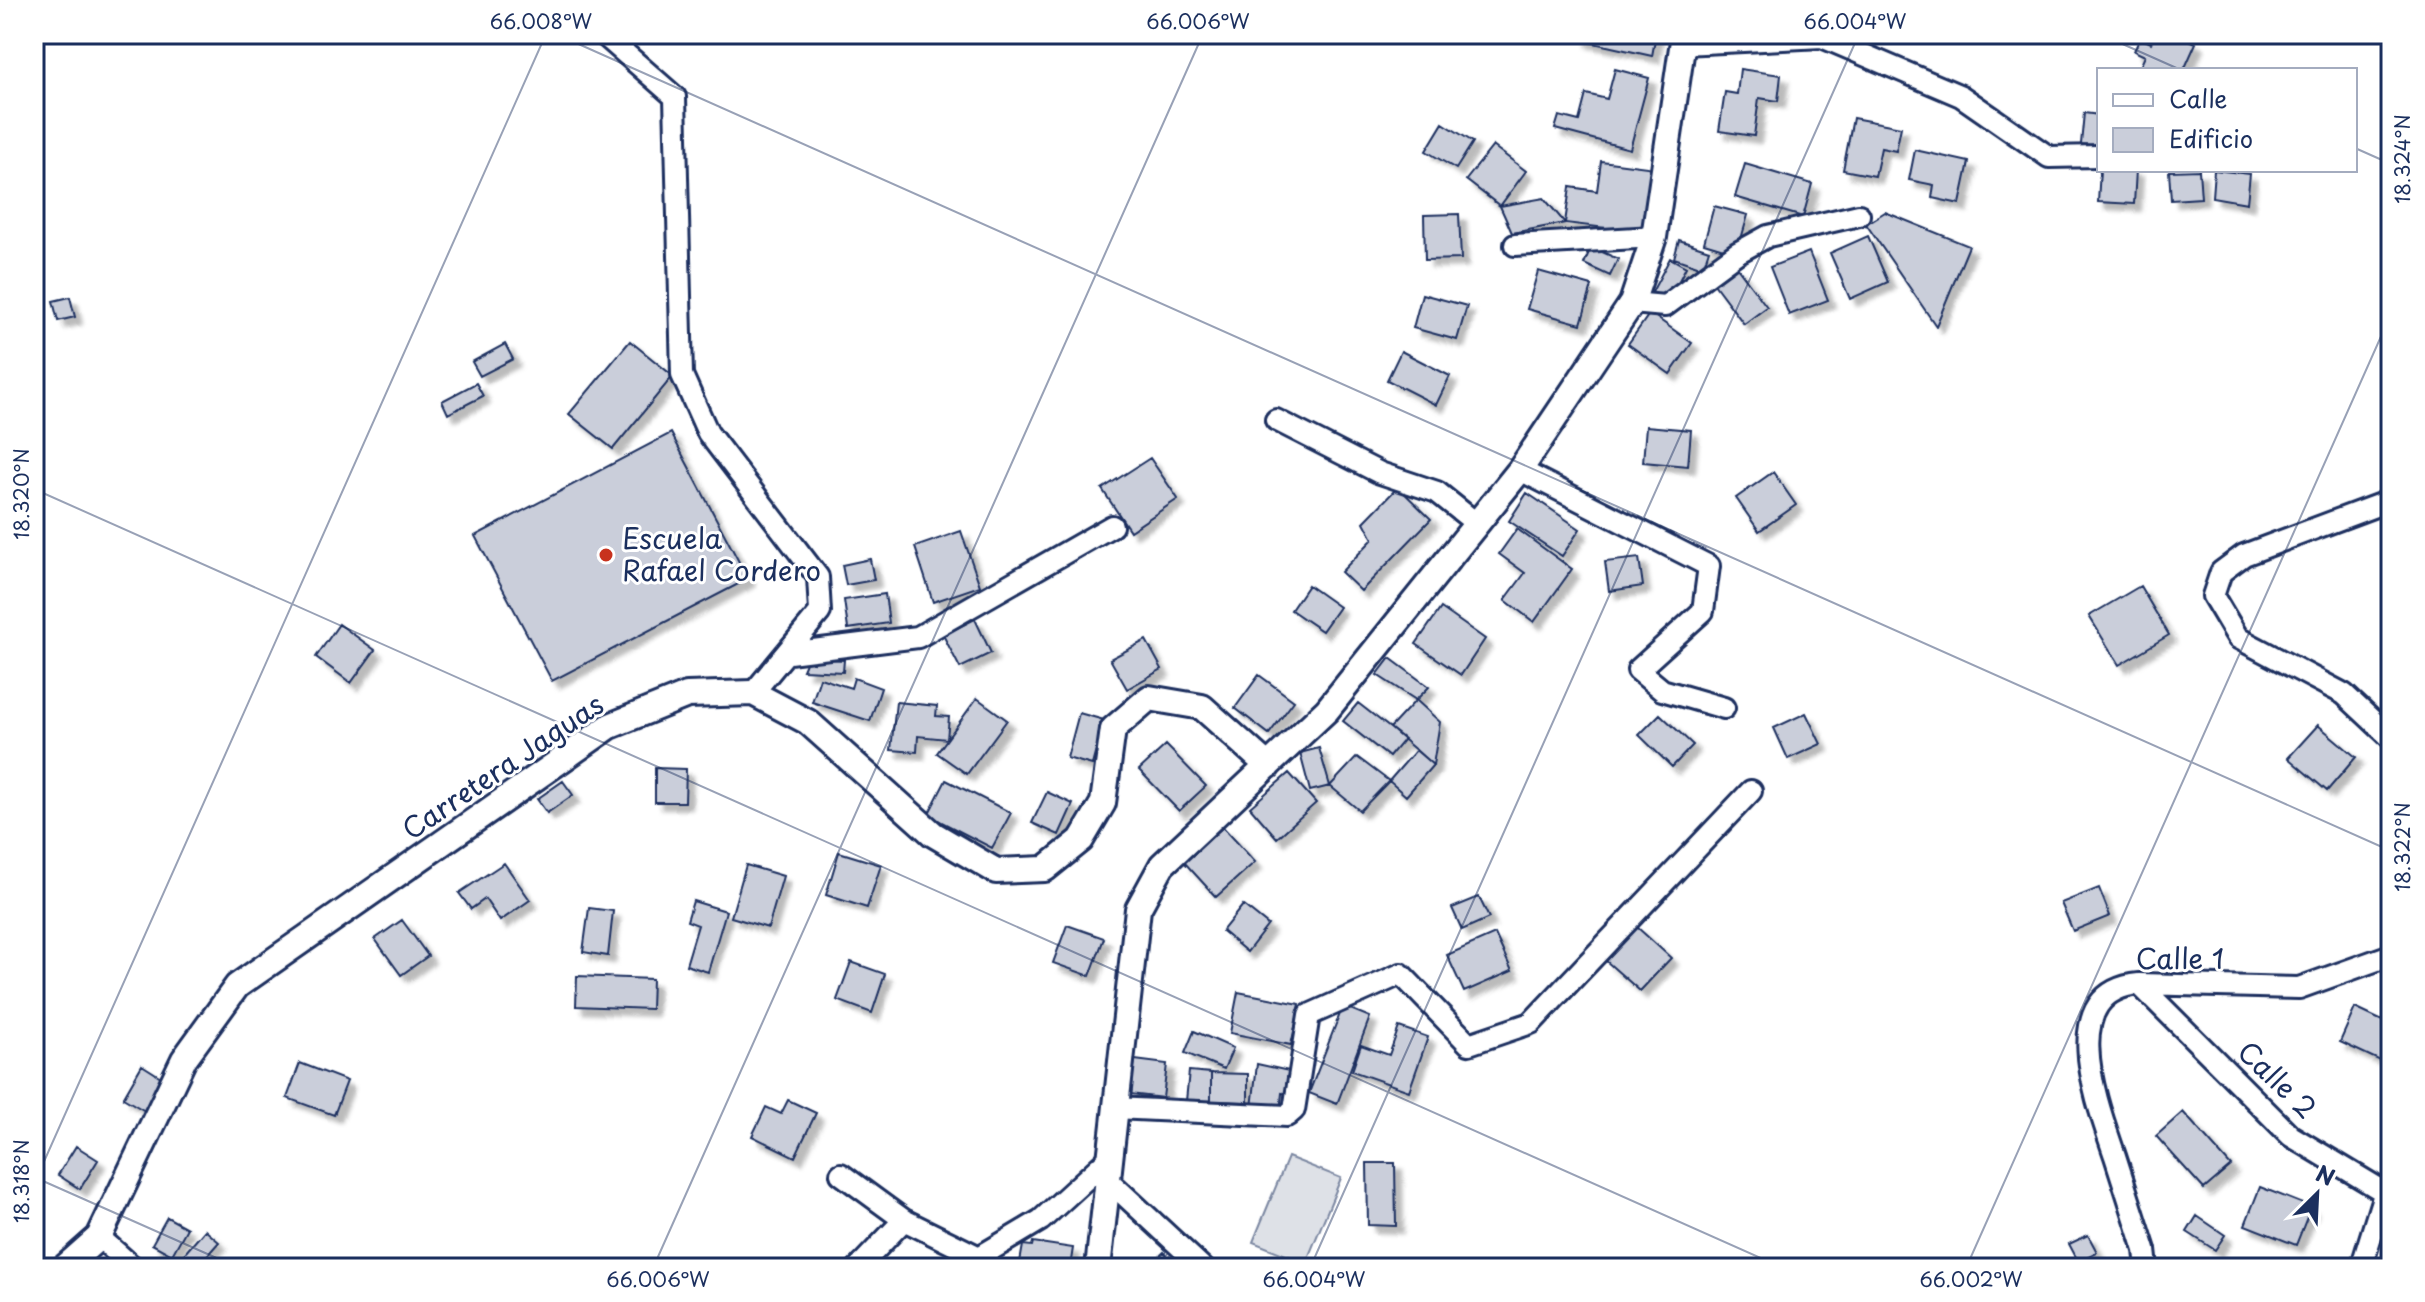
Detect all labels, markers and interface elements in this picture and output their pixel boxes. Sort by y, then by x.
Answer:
text: 66.008°W [490,6,593,36]
text: 66.006°W [1146,6,1250,36]
text: 66.004°W [1804,6,1907,36]
legend [2097,68,2357,172]
text: Calle [2169,80,2227,116]
text: 18.324°N [2387,114,2417,204]
text: Edificio [2169,120,2253,156]
text: 18.320°N [6,448,36,540]
place label: Escuela Rafael Cordero [622,516,821,591]
marker: Escuela Rafael Cordero [597,546,615,564]
street label: Carretera Jaguas [393,682,612,849]
text: 18.322°N [2387,802,2417,892]
street label: Calle 1 [2136,936,2224,979]
street label: Calle 2 [2229,1030,2327,1128]
text: 18.318°N [6,1139,36,1223]
north arrow [2277,1154,2357,1234]
text: N [2311,1156,2340,1193]
text: 66.006°W [606,1264,710,1294]
text: 66.004°W [1263,1264,1366,1294]
text: 66.002°W [1919,1264,2023,1294]

